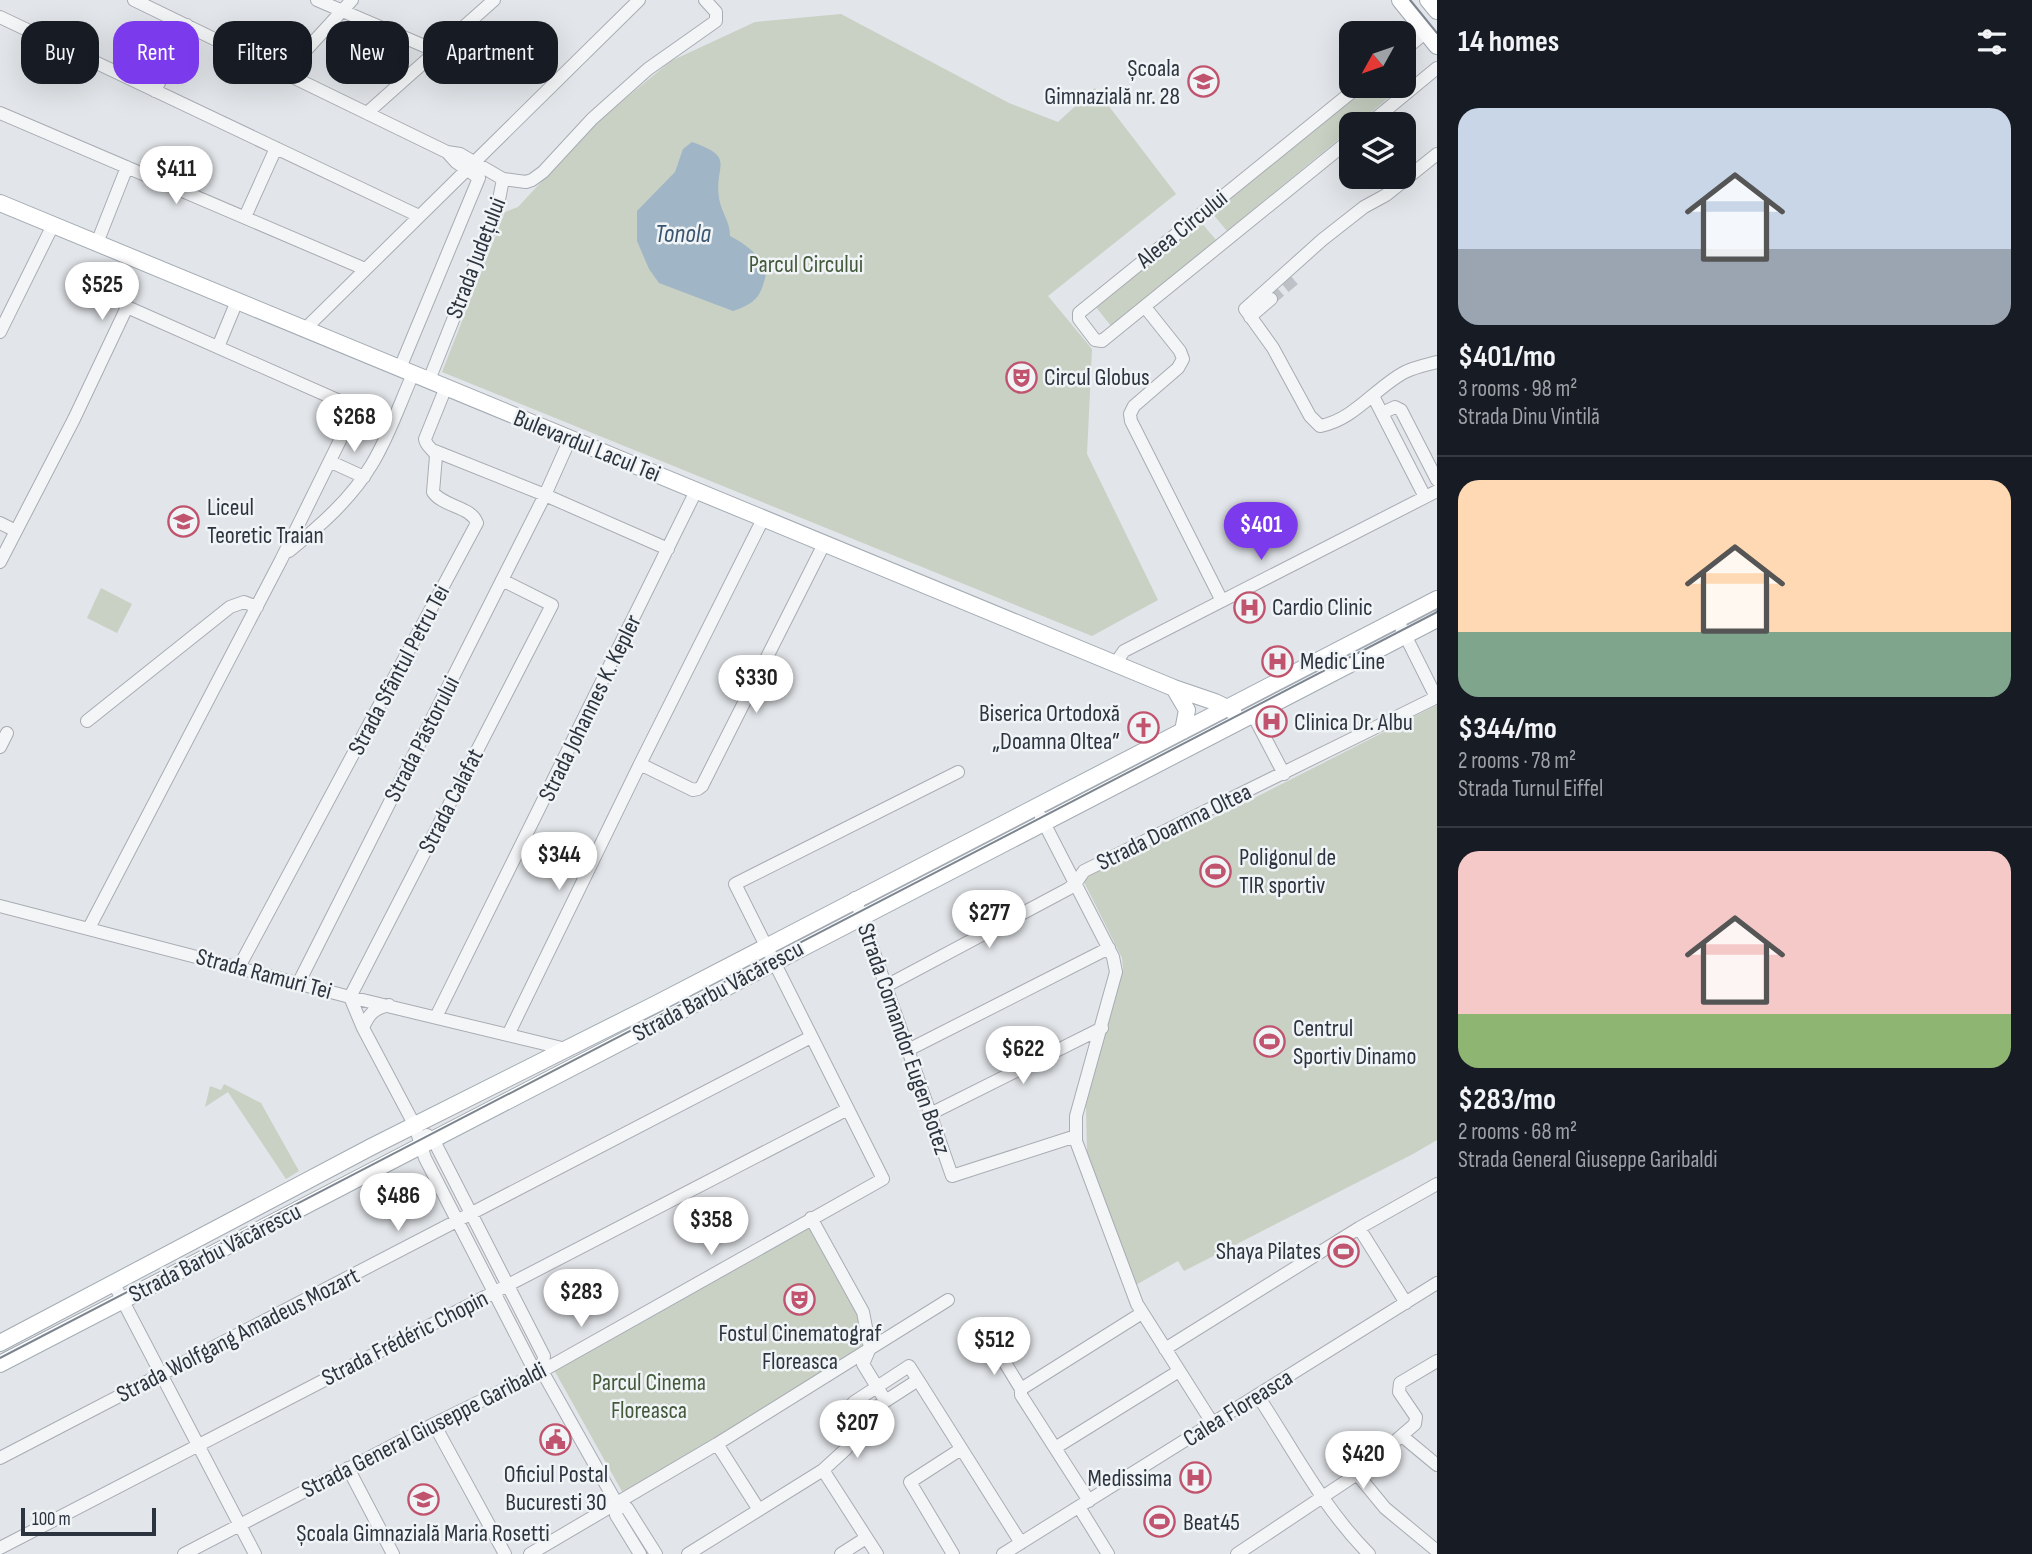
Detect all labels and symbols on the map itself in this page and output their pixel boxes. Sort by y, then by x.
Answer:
north arrow [1339,21,1416,98]
place label: Școala Gimnazială nr. 28 [1044,54,1180,111]
school or university icon: Școala Gimnazială nr. 28 [1186,65,1220,99]
pin: $411 [135,146,217,206]
street label: Aleea Circului [1130,184,1233,275]
street label: Strada Județului [440,193,512,323]
water label: Tonola [655,219,711,250]
park label: Parcul Circului [749,250,863,279]
pin: $525 [61,262,143,322]
theatre icon: Circul Globus [1004,360,1038,394]
place label: Circul Globus [1044,363,1150,392]
pin: $268 [313,394,395,454]
street label: Bulevardul Lacul Tei [509,403,665,489]
place label: Liceul Teoretic Traian [207,493,324,550]
pin: $401 [1220,503,1302,562]
school or university icon: Liceul Teoretic Traian [167,504,201,538]
street label: Strada Sfântul Petru Tei [342,580,456,760]
hospital icon: Cardio Clinic [1232,590,1266,624]
place label: Cardio Clinic [1272,593,1373,622]
street label: Strada Johannes K. Kepler [532,610,648,806]
hospital icon: Medic Line [1260,644,1294,678]
place label: Medic Line [1300,647,1385,676]
pin: $330 [715,656,797,715]
street label: Strada Păstorului [378,671,466,807]
place label: Biserica Ortodoxă „Doamna Oltea” [979,699,1120,756]
hospital icon: Clinica Dr. Albu [1254,705,1288,739]
place label: Clinica Dr. Albu [1294,708,1413,737]
church icon: Biserica Ortodoxă „Doamna Oltea” [1126,710,1160,744]
street label: Strada Calafat [412,744,490,858]
street label: Strada Doamna Oltea [1092,777,1256,877]
pin: $344 [518,832,600,892]
place label: Poligonul de TIR sportiv [1239,843,1336,900]
sports icon: Poligonul de TIR sportiv [1199,854,1233,888]
pin: $277 [948,890,1030,950]
street label: Strada Comandor Eugen Botez [851,920,957,1159]
street label: Strada Barbu Văcărescu [628,934,808,1048]
street label: Strada Ramuri Tei [193,942,335,1006]
place label: Centrul Sportiv Dinamo [1293,1014,1416,1071]
sports icon: Centrul Sportiv Dinamo [1253,1025,1287,1059]
pin: $622 [982,1026,1064,1086]
pin: $486 [357,1174,439,1233]
street label: Strada Barbu Văcărescu [124,1197,306,1309]
pin: $358 [670,1198,752,1257]
sports icon: Shaya Pilates [1327,1234,1361,1268]
place label: Shaya Pilates [1216,1237,1321,1266]
street label: Strada Wolfgang Amadeus Mozart [112,1261,364,1409]
pin: $283 [540,1270,622,1329]
theatre icon: Fostul Cinematograf Floreasca [783,1282,817,1316]
street label: Strada Frédéric Chopin [317,1284,493,1392]
pin: $512 [953,1318,1035,1377]
place label: Fostul Cinematograf Floreasca [719,1319,883,1376]
street label: Strada General Giuseppe Garibaldi [297,1356,551,1504]
street label: Calea Floreasca [1178,1363,1298,1453]
park label: Parcul Cinema Floreasca [592,1368,706,1425]
pin: $207 [816,1400,898,1460]
public building icon: Oficiul Postal Bucuresti 30 [539,1423,573,1457]
pin: $420 [1322,1432,1404,1491]
place label: Oficiul Postal Bucuresti 30 [504,1460,608,1517]
hospital icon: Medissima [1178,1461,1212,1495]
place label: Medissima [1088,1464,1172,1493]
school or university icon: Școala Gimnazială Maria Rosetti [406,1482,440,1516]
scale bar [21,1505,156,1537]
sports icon: Beat45 [1143,1505,1177,1539]
place label: Beat45 [1183,1508,1240,1537]
place label: Școala Gimnazială Maria Rosetti [296,1519,550,1548]

